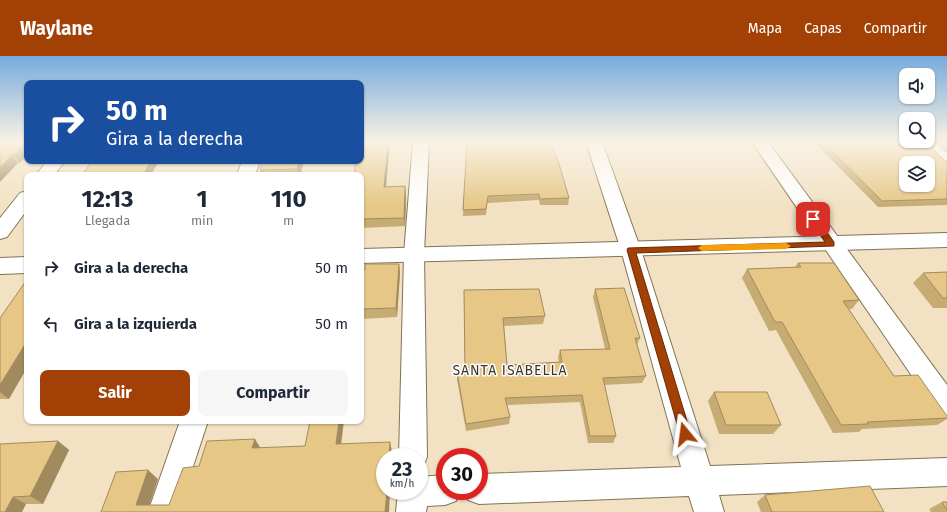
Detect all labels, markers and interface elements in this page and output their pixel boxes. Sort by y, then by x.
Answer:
text: Waylane [20,17,93,40]
text: Mapa [748,20,782,37]
text: Capas [804,20,842,37]
text: Compartir [864,20,927,37]
map controls [899,68,935,192]
button: sound [899,68,935,104]
text: 50 m [106,94,168,127]
icon: right [40,96,92,148]
button: search [899,112,935,148]
text: Gira a la derecha [106,128,243,150]
button: layers [899,156,935,192]
text: 12:13 [81,185,134,213]
text: 1 [197,185,208,213]
text: 110 [271,185,307,213]
pin [796,202,830,236]
icon: arrive [802,208,824,230]
text: Llegada [85,213,130,228]
text: min [191,213,213,228]
text: m [283,213,294,228]
icon: right [40,257,62,279]
text: Gira a la derecha [74,259,188,277]
text: 50 m [315,259,348,277]
icon: left [40,313,62,335]
text: Gira a la izquierda [74,315,197,333]
text: 50 m [315,315,348,333]
district label: SANTA ISABELLA [452,362,568,379]
button: Salir [40,370,190,416]
button: Compartir [198,370,348,416]
position arrow [664,413,706,455]
speed limit sign: 30 [436,448,488,500]
text: 23 [392,457,412,481]
text: km/h [390,478,414,490]

